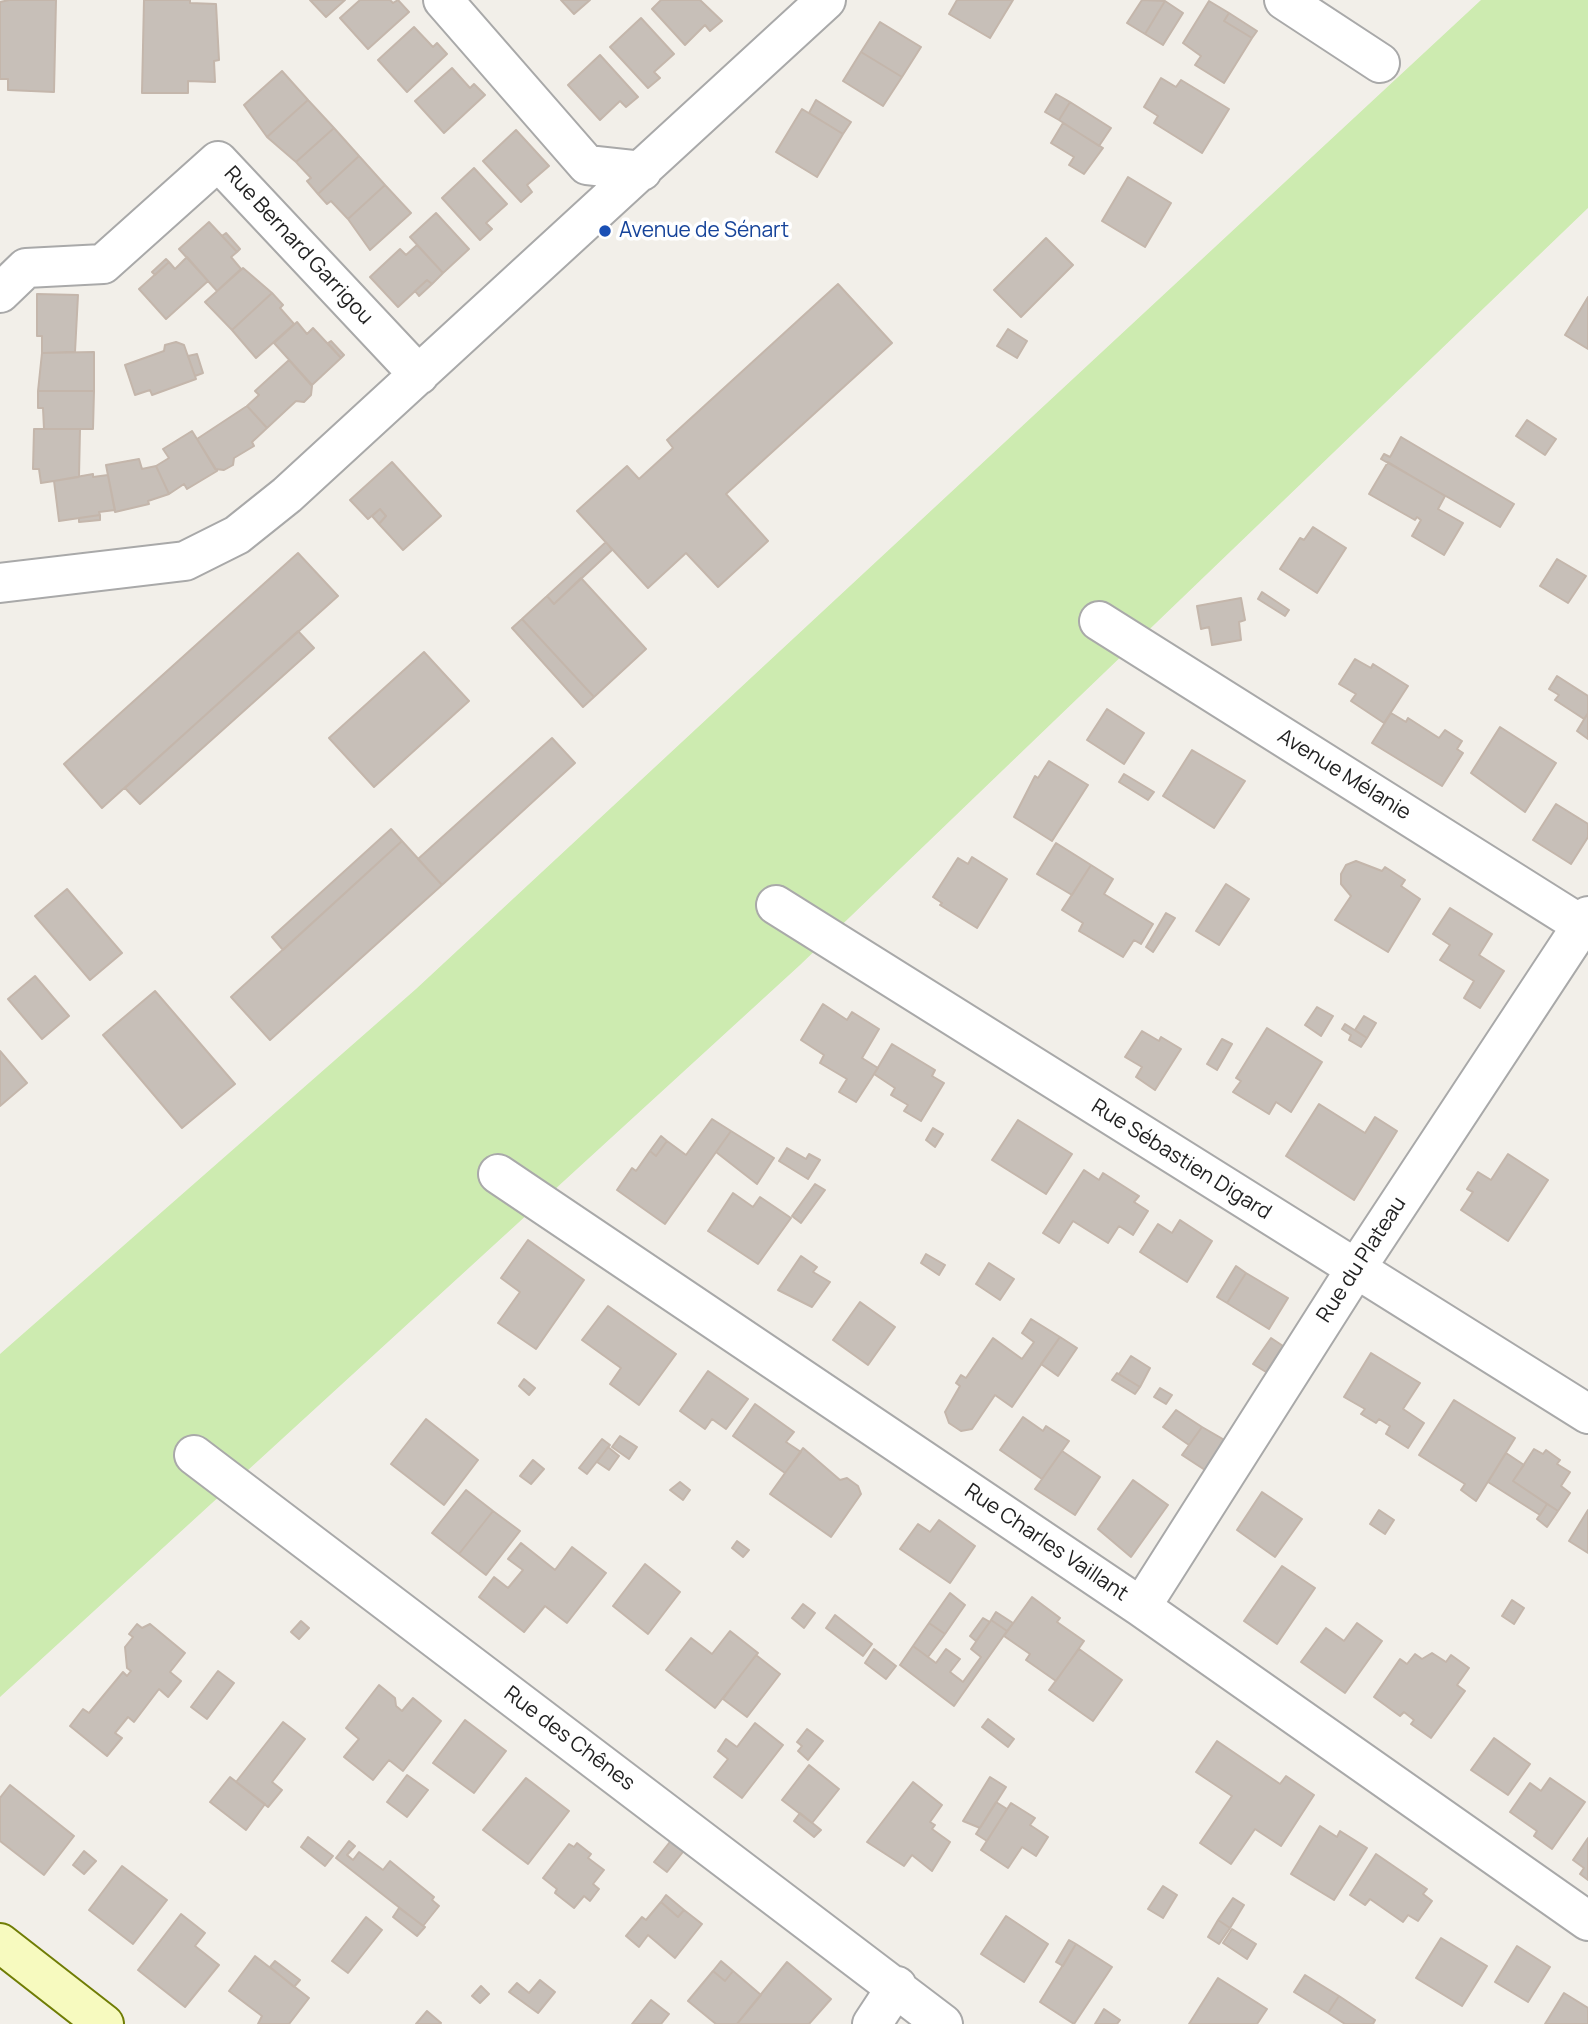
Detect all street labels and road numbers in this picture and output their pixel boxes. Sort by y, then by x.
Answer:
street label: Rue Bernard Garrigou [218,162,378,330]
street label: Avenue Mélanie [1273,724,1415,826]
street label: Rue Sébastien Digard [1086,1094,1276,1226]
street label: Rue du Plateau [1312,1192,1412,1328]
street label: Rue Charles Vaillant [959,1479,1133,1607]
street label: Rue des Chênes [499,1682,639,1796]

